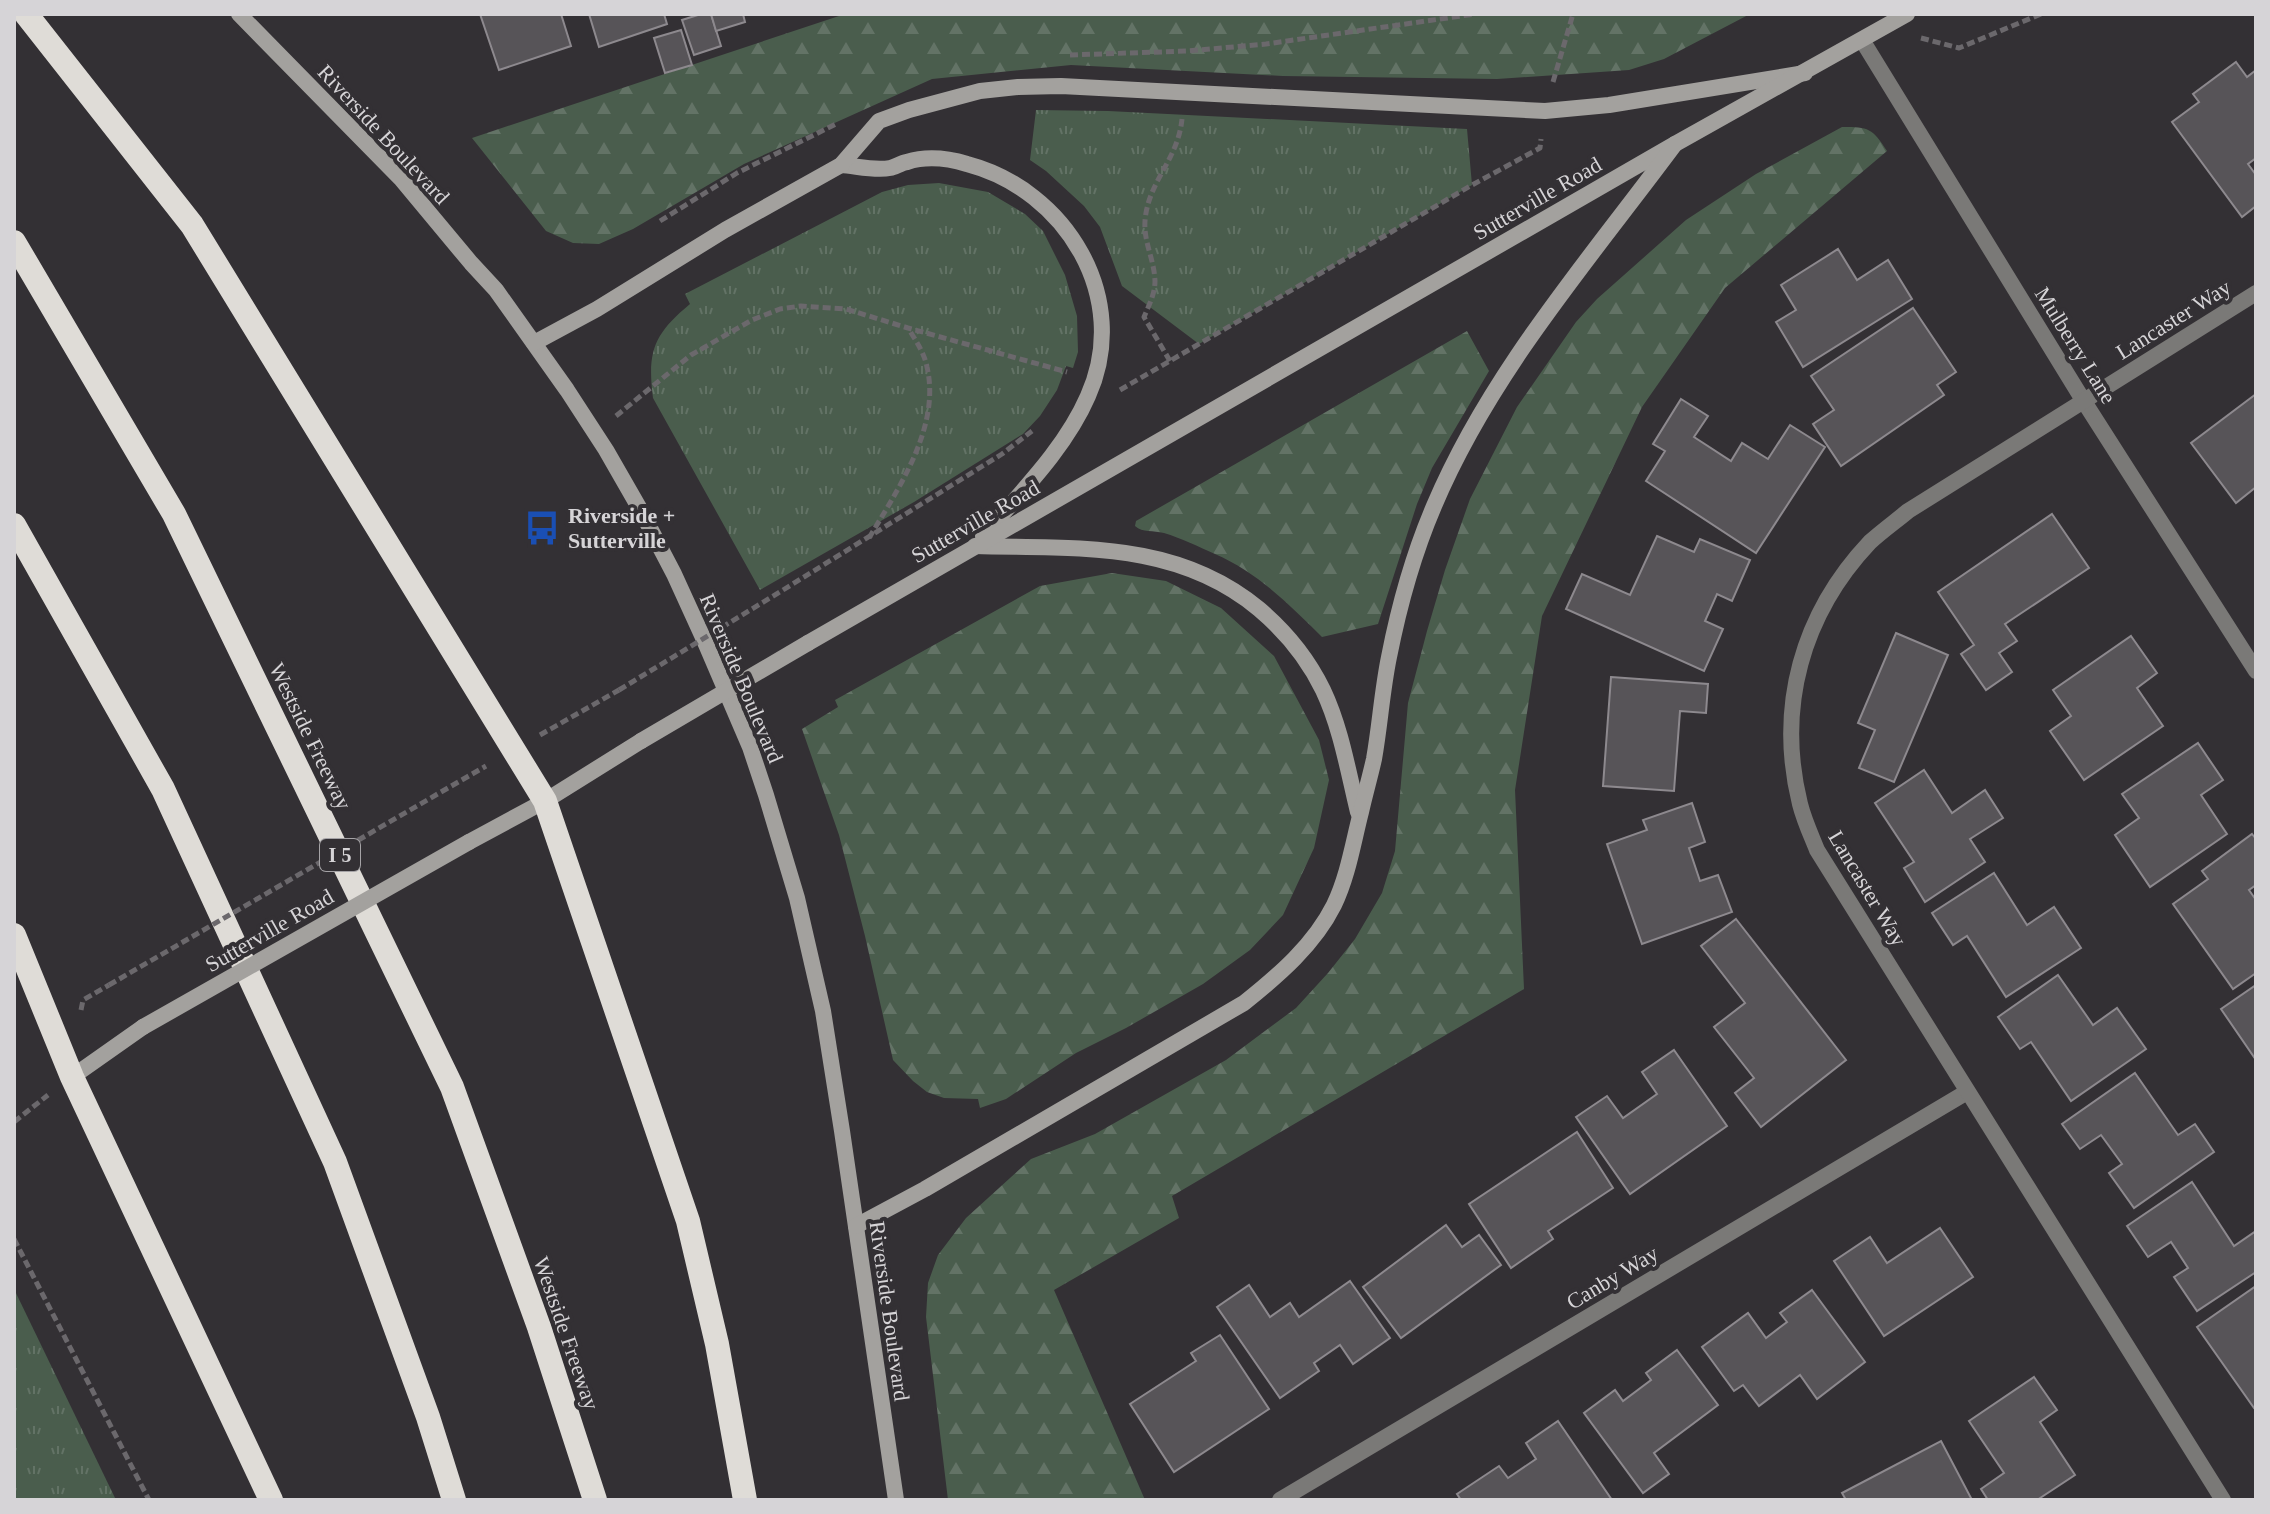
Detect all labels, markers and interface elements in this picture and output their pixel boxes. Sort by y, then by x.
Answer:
street label: Riverside Boulevard [313,59,455,209]
street label: Sutterville Road [1469,152,1606,245]
street label: Lancaster Way [2111,274,2235,365]
street label: Mulberry Lane [2030,282,2121,408]
street label: Sutterville Road [907,475,1044,568]
place label: Riverside + Sutterville [568,503,675,553]
bus stop icon: Riverside + Sutterville [523,509,561,547]
street label: Riverside Boulevard [695,590,788,767]
street label: Westside Freeway [264,659,357,814]
street label: Lancaster Way [1823,826,1912,951]
road number: I 5 [320,839,360,871]
street label: Sutterville Road [201,884,338,977]
street label: Riverside Boulevard [864,1219,915,1403]
street label: Canby Way [1562,1240,1663,1314]
street label: Westside Freeway [529,1253,604,1413]

